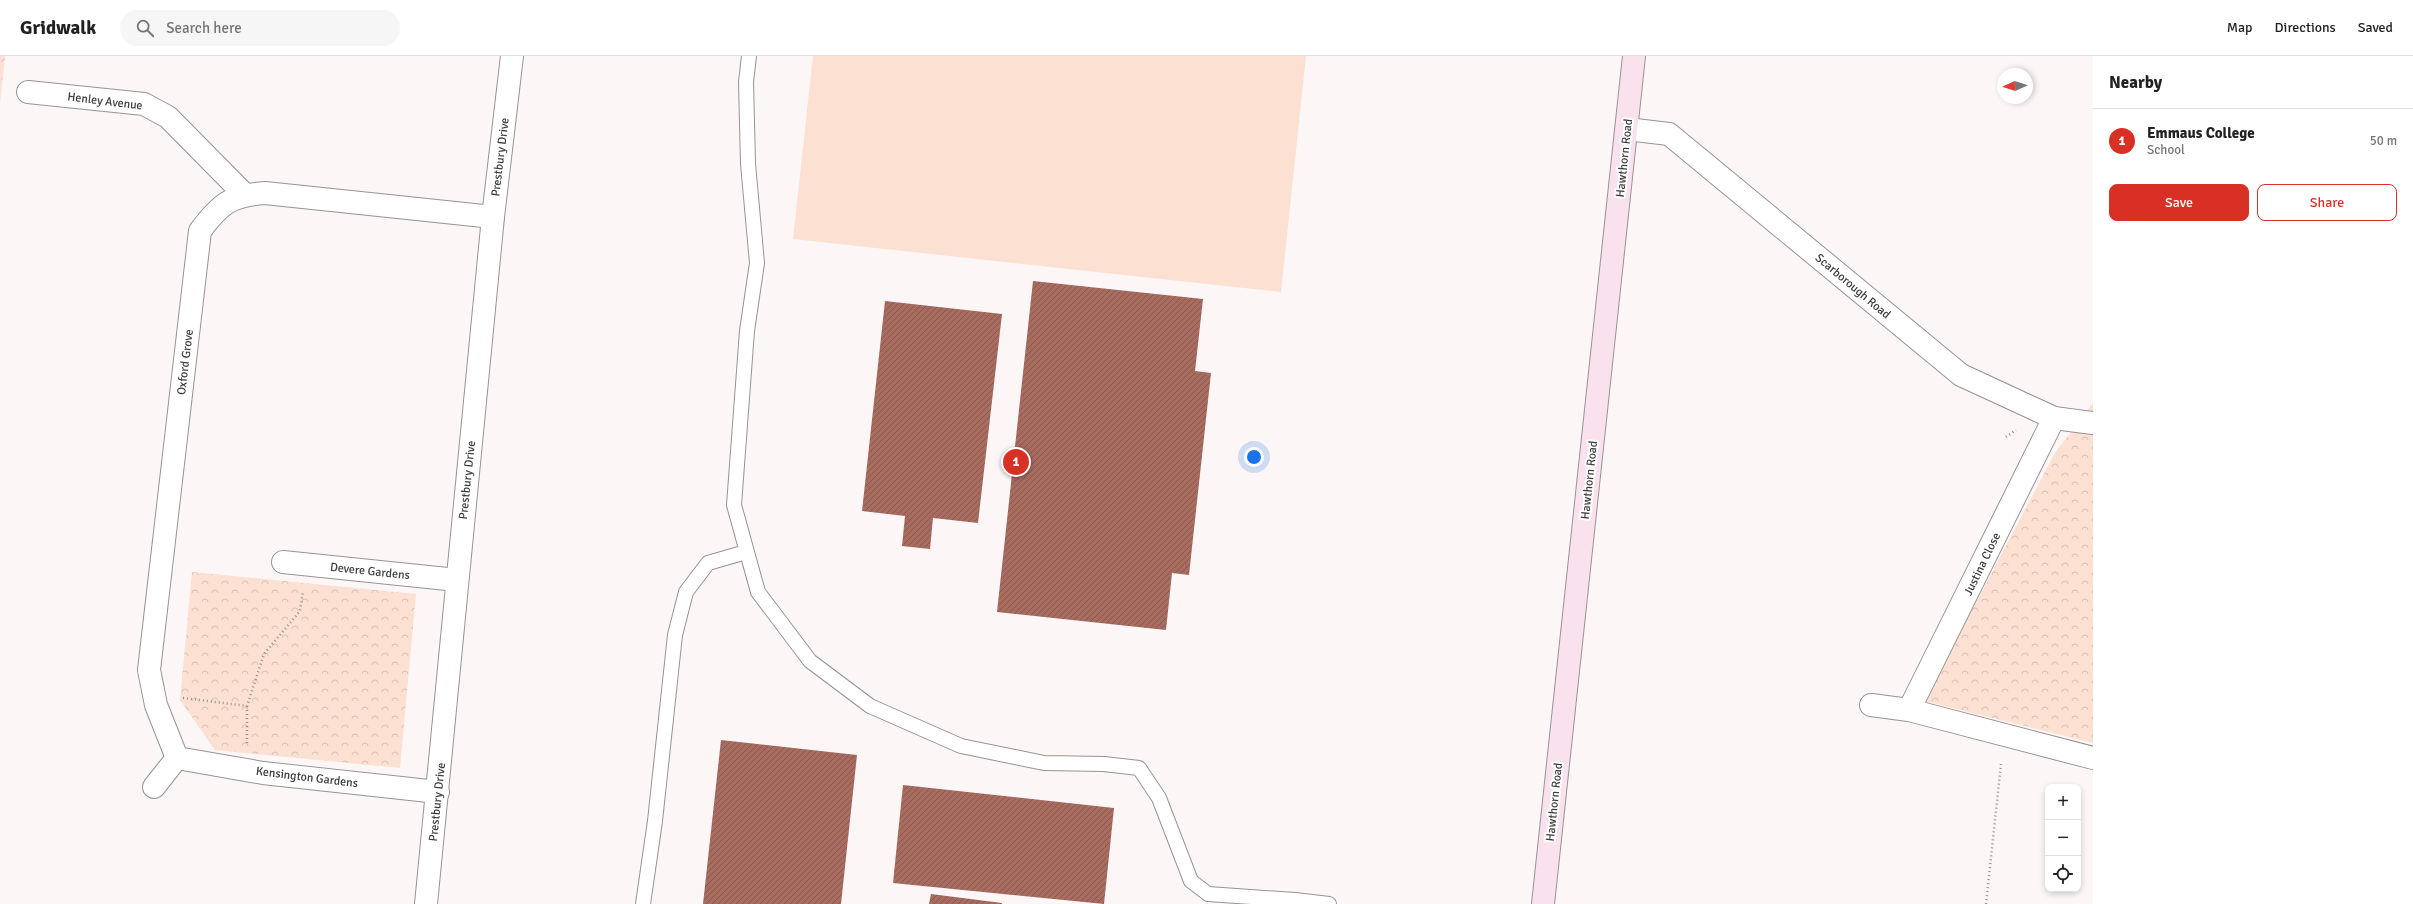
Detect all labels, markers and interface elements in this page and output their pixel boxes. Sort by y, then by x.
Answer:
search box [120,10,400,46]
text: Gridwalk [20,16,96,40]
icon: search [134,17,156,39]
text: Search here [166,19,242,37]
text: Map [2227,19,2253,36]
text: Directions [2275,19,2336,36]
text: Saved [2358,19,2393,36]
north arrow [1997,68,2033,104]
text: Nearby [2109,72,2162,93]
street label: Henley Avenue [66,89,143,114]
street label: Prestbury Drive [488,117,513,197]
street label: Hawthorn Road [1613,118,1636,198]
text: Emmaus College [2147,124,2255,142]
text: 1 [2118,133,2126,149]
text: 50 m [2370,133,2397,149]
text: School [2147,142,2185,158]
button: Save [2109,184,2249,221]
button: Share [2257,184,2397,221]
street label: Scarborough Road [1812,251,1893,322]
street label: Oxford Grove [174,328,197,396]
street label: Prestbury Drive [456,440,479,520]
street label: Hawthorn Road [1578,440,1601,520]
pin: 1 [1003,447,1029,477]
your location [1244,447,1264,467]
street label: Justina Close [1961,530,2004,598]
street label: Devere Gardens [329,560,411,583]
street label: Prestbury Drive [426,762,449,842]
street label: Hawthorn Road [1543,762,1566,842]
street label: Kensington Gardens [255,764,359,791]
map controls [2045,784,2081,892]
button: + [2045,784,2081,820]
button: − [2045,820,2081,856]
button: locate [2045,856,2081,892]

